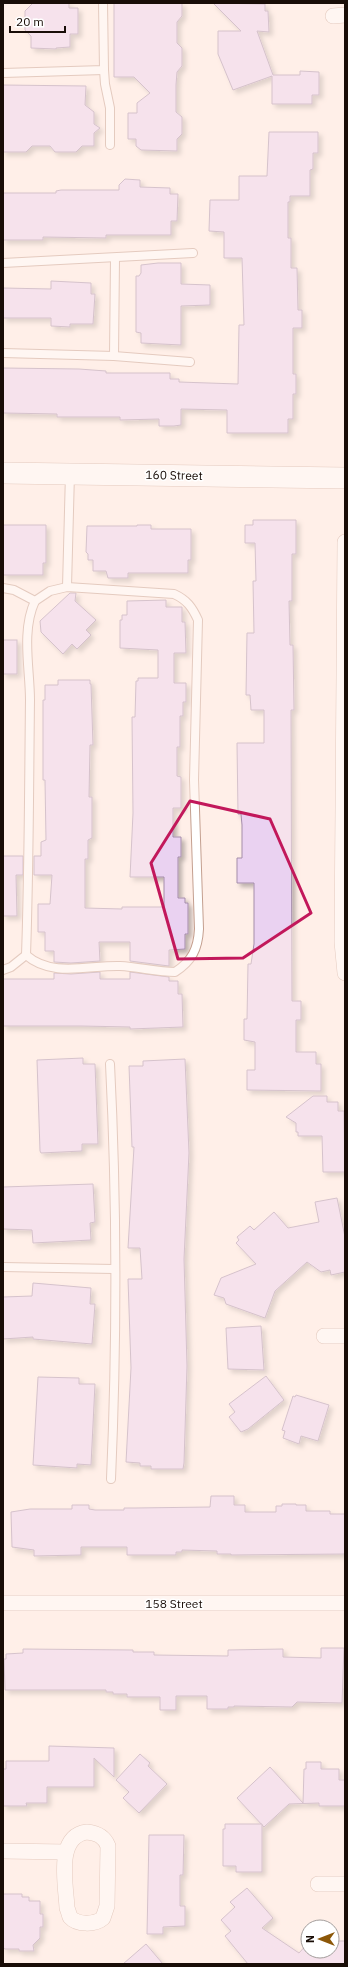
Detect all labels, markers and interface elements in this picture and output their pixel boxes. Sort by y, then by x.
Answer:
scale bar [10,8,65,34]
text: 20 m [16,14,44,29]
street label: 160 Street [145,467,203,483]
street label: 158 Street [145,1596,203,1611]
north arrow [300,1919,340,1959]
text: N [303,1935,317,1943]

